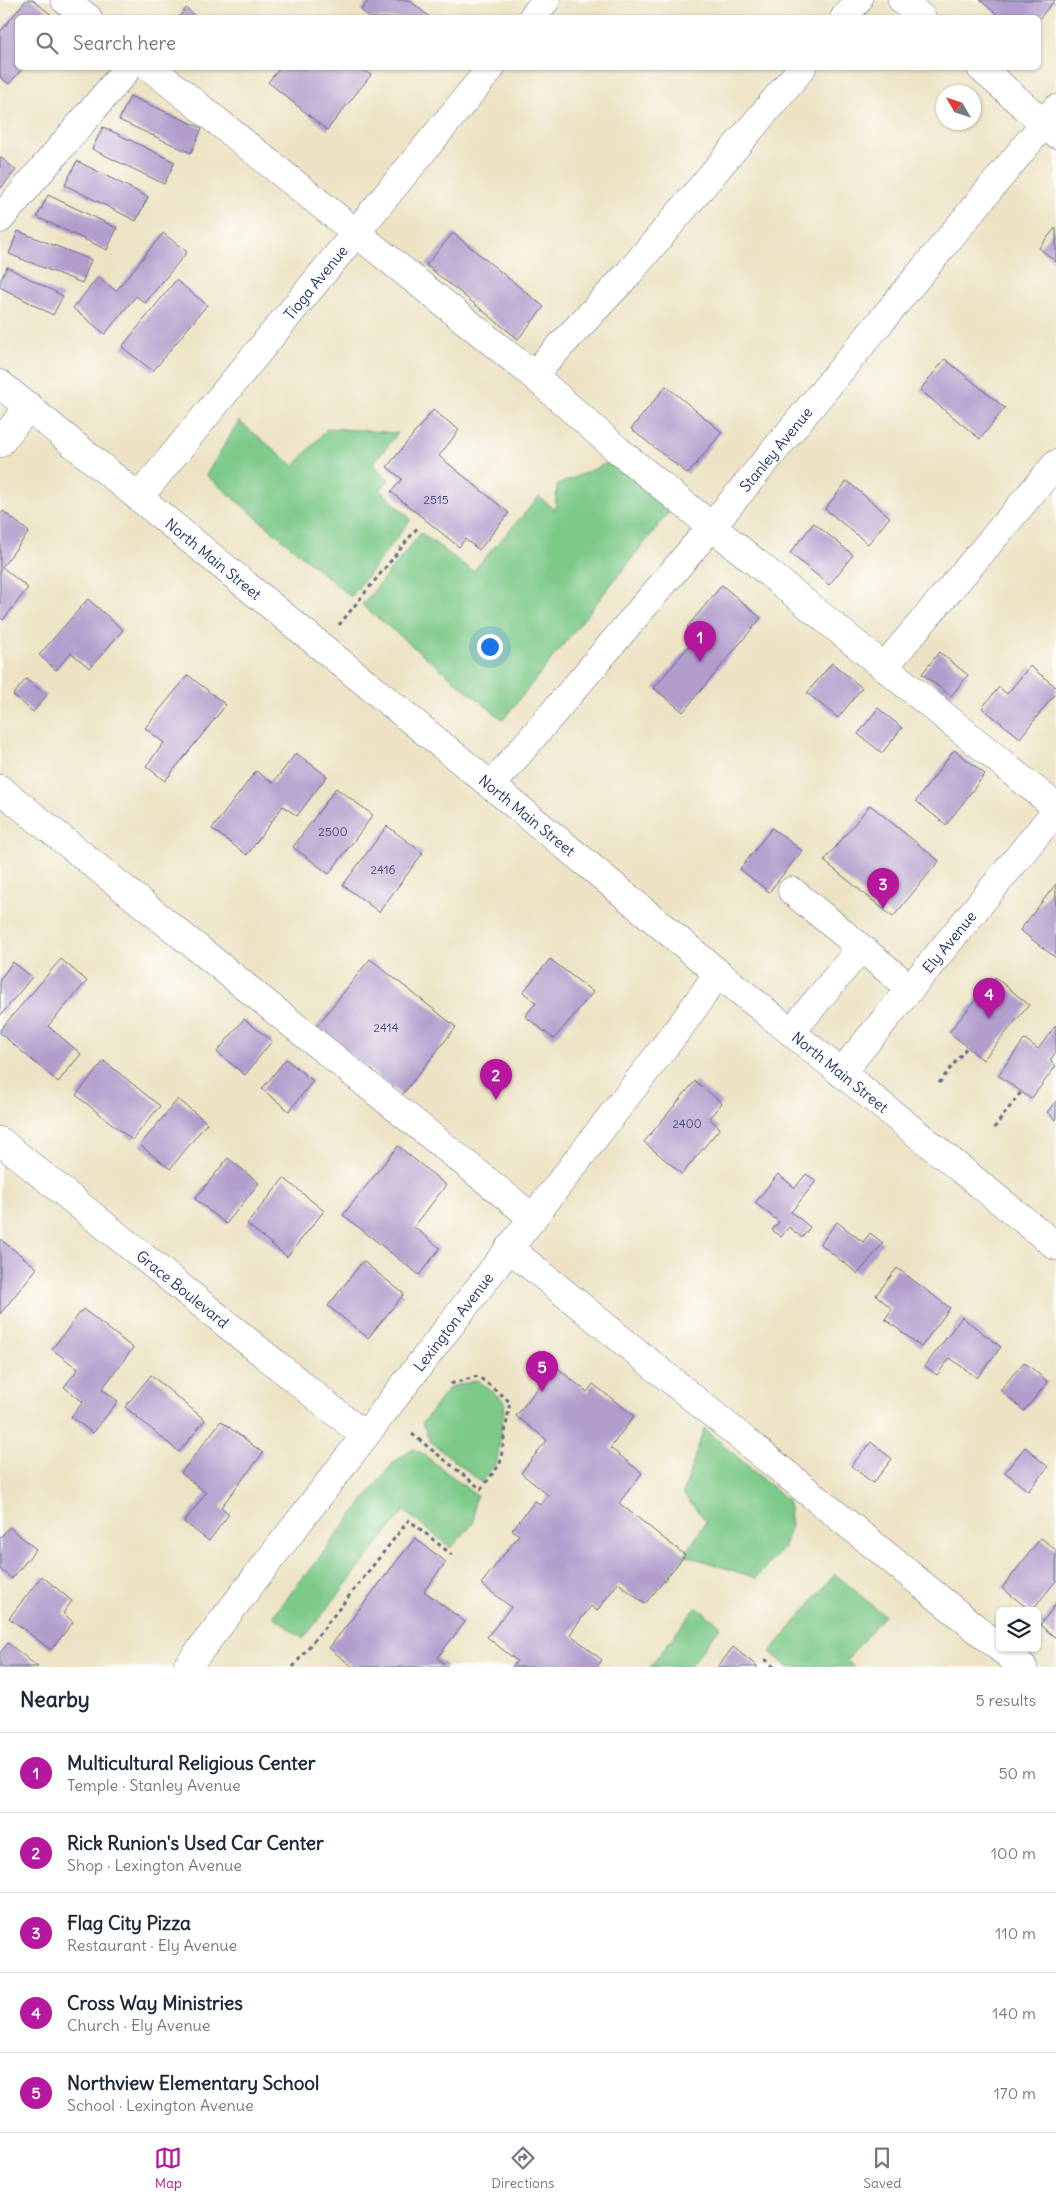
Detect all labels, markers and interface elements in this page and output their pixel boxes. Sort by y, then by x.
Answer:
search box [15,15,1041,70]
icon: search [33,29,61,57]
text: Search here [73,31,176,55]
north arrow [936,85,981,130]
street label: Tioga Avenue [279,241,351,323]
street label: Stanley Avenue [735,403,816,495]
house number: 2515 [423,492,449,507]
street label: North Main Street [162,514,266,604]
pin: 1 [684,621,716,662]
your location [477,634,503,660]
street label: North Main Street [475,770,579,860]
house number: 2500 [318,824,348,839]
house number: 2416 [371,862,396,877]
pin: 3 [867,868,899,909]
street label: Ely Avenue [918,907,980,976]
pin: 4 [973,978,1005,1019]
house number: 2414 [374,1020,399,1035]
street label: North Main Street [788,1027,892,1116]
pin: 2 [480,1059,512,1100]
house number: 2400 [672,1116,702,1131]
street label: Grace Boulevard [133,1246,233,1332]
street label: Lexington Avenue [409,1268,497,1375]
pin: 5 [526,1351,558,1392]
map controls [996,1607,1041,1652]
button: layers [996,1607,1041,1652]
text: Nearby [20,1686,90,1713]
text: 5 results [975,1690,1036,1710]
text: Multicultural Religious Center [67,1751,316,1775]
text: 1 [33,1763,39,1783]
text: 50 m [998,1763,1036,1783]
text: Temple · Stanley Avenue [67,1775,241,1795]
text: Rick Runion's Used Car Center [67,1831,324,1855]
text: 2 [32,1843,40,1863]
text: 100 m [991,1843,1036,1863]
text: Shop · Lexington Avenue [67,1855,242,1875]
text: Flag City Pizza [67,1911,191,1935]
text: 3 [31,1923,41,1943]
text: 110 m [995,1923,1036,1943]
text: Restaurant · Ely Avenue [67,1935,237,1955]
text: Cross Way Ministries [67,1991,243,2015]
text: 4 [31,2003,41,2023]
text: 140 m [992,2003,1036,2023]
text: Church · Ely Avenue [67,2015,210,2035]
text: Northview Elementary School [67,2071,319,2095]
text: 5 [31,2083,41,2103]
text: 170 m [993,2083,1036,2103]
text: School · Lexington Avenue [67,2095,254,2115]
tab: Map [154,2144,182,2192]
tab: Directions [491,2144,554,2192]
tab: Saved [863,2144,902,2192]

